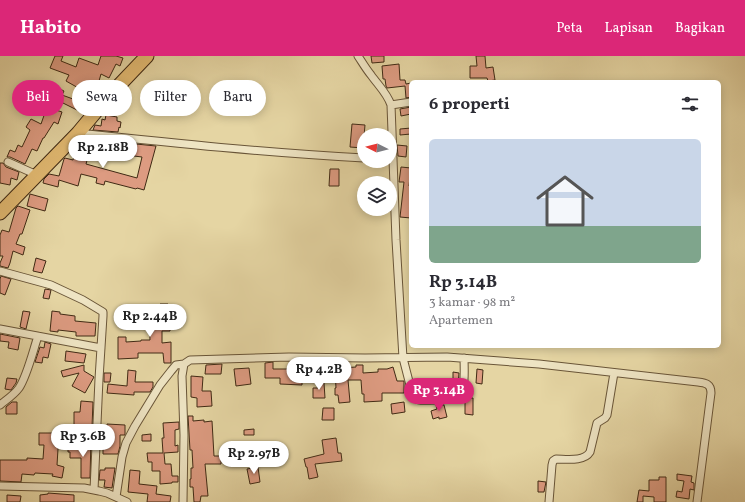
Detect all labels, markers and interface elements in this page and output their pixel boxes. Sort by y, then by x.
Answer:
text: Habito [20,15,81,41]
text: Peta [556,19,583,38]
text: Lapisan [605,19,653,38]
text: Bagikan [675,19,725,38]
chip: Beli [12,80,64,116]
chip: Sewa [72,80,132,116]
chip: Filter [140,80,201,116]
chip: Baru [209,80,266,116]
text: 6 properti [429,93,510,116]
icon: filters [679,93,701,115]
north arrow [357,128,397,168]
map controls [357,128,397,216]
pin: Rp 2.18B [62,135,144,169]
text: Rp 2.18B [77,139,129,157]
icon: home [529,165,601,237]
button: layers [357,176,397,216]
text: Rp 3.14B [429,271,497,294]
text: 3 kamar · 98 m² [429,294,515,312]
pin: Rp 2.44B [109,304,191,338]
text: Rp 2.44B [123,308,177,326]
text: Apartemen [429,312,493,330]
pin: Rp 4.2B [282,357,356,391]
text: Rp 4.2B [296,361,342,379]
pin: Rp 3.14B [398,378,480,412]
text: Rp 3.14B [413,382,465,400]
pin: Rp 3.6B [46,424,120,458]
text: Rp 3.6B [60,428,106,446]
pin: Rp 2.97B [213,441,295,475]
text: Rp 2.97B [228,445,280,463]

